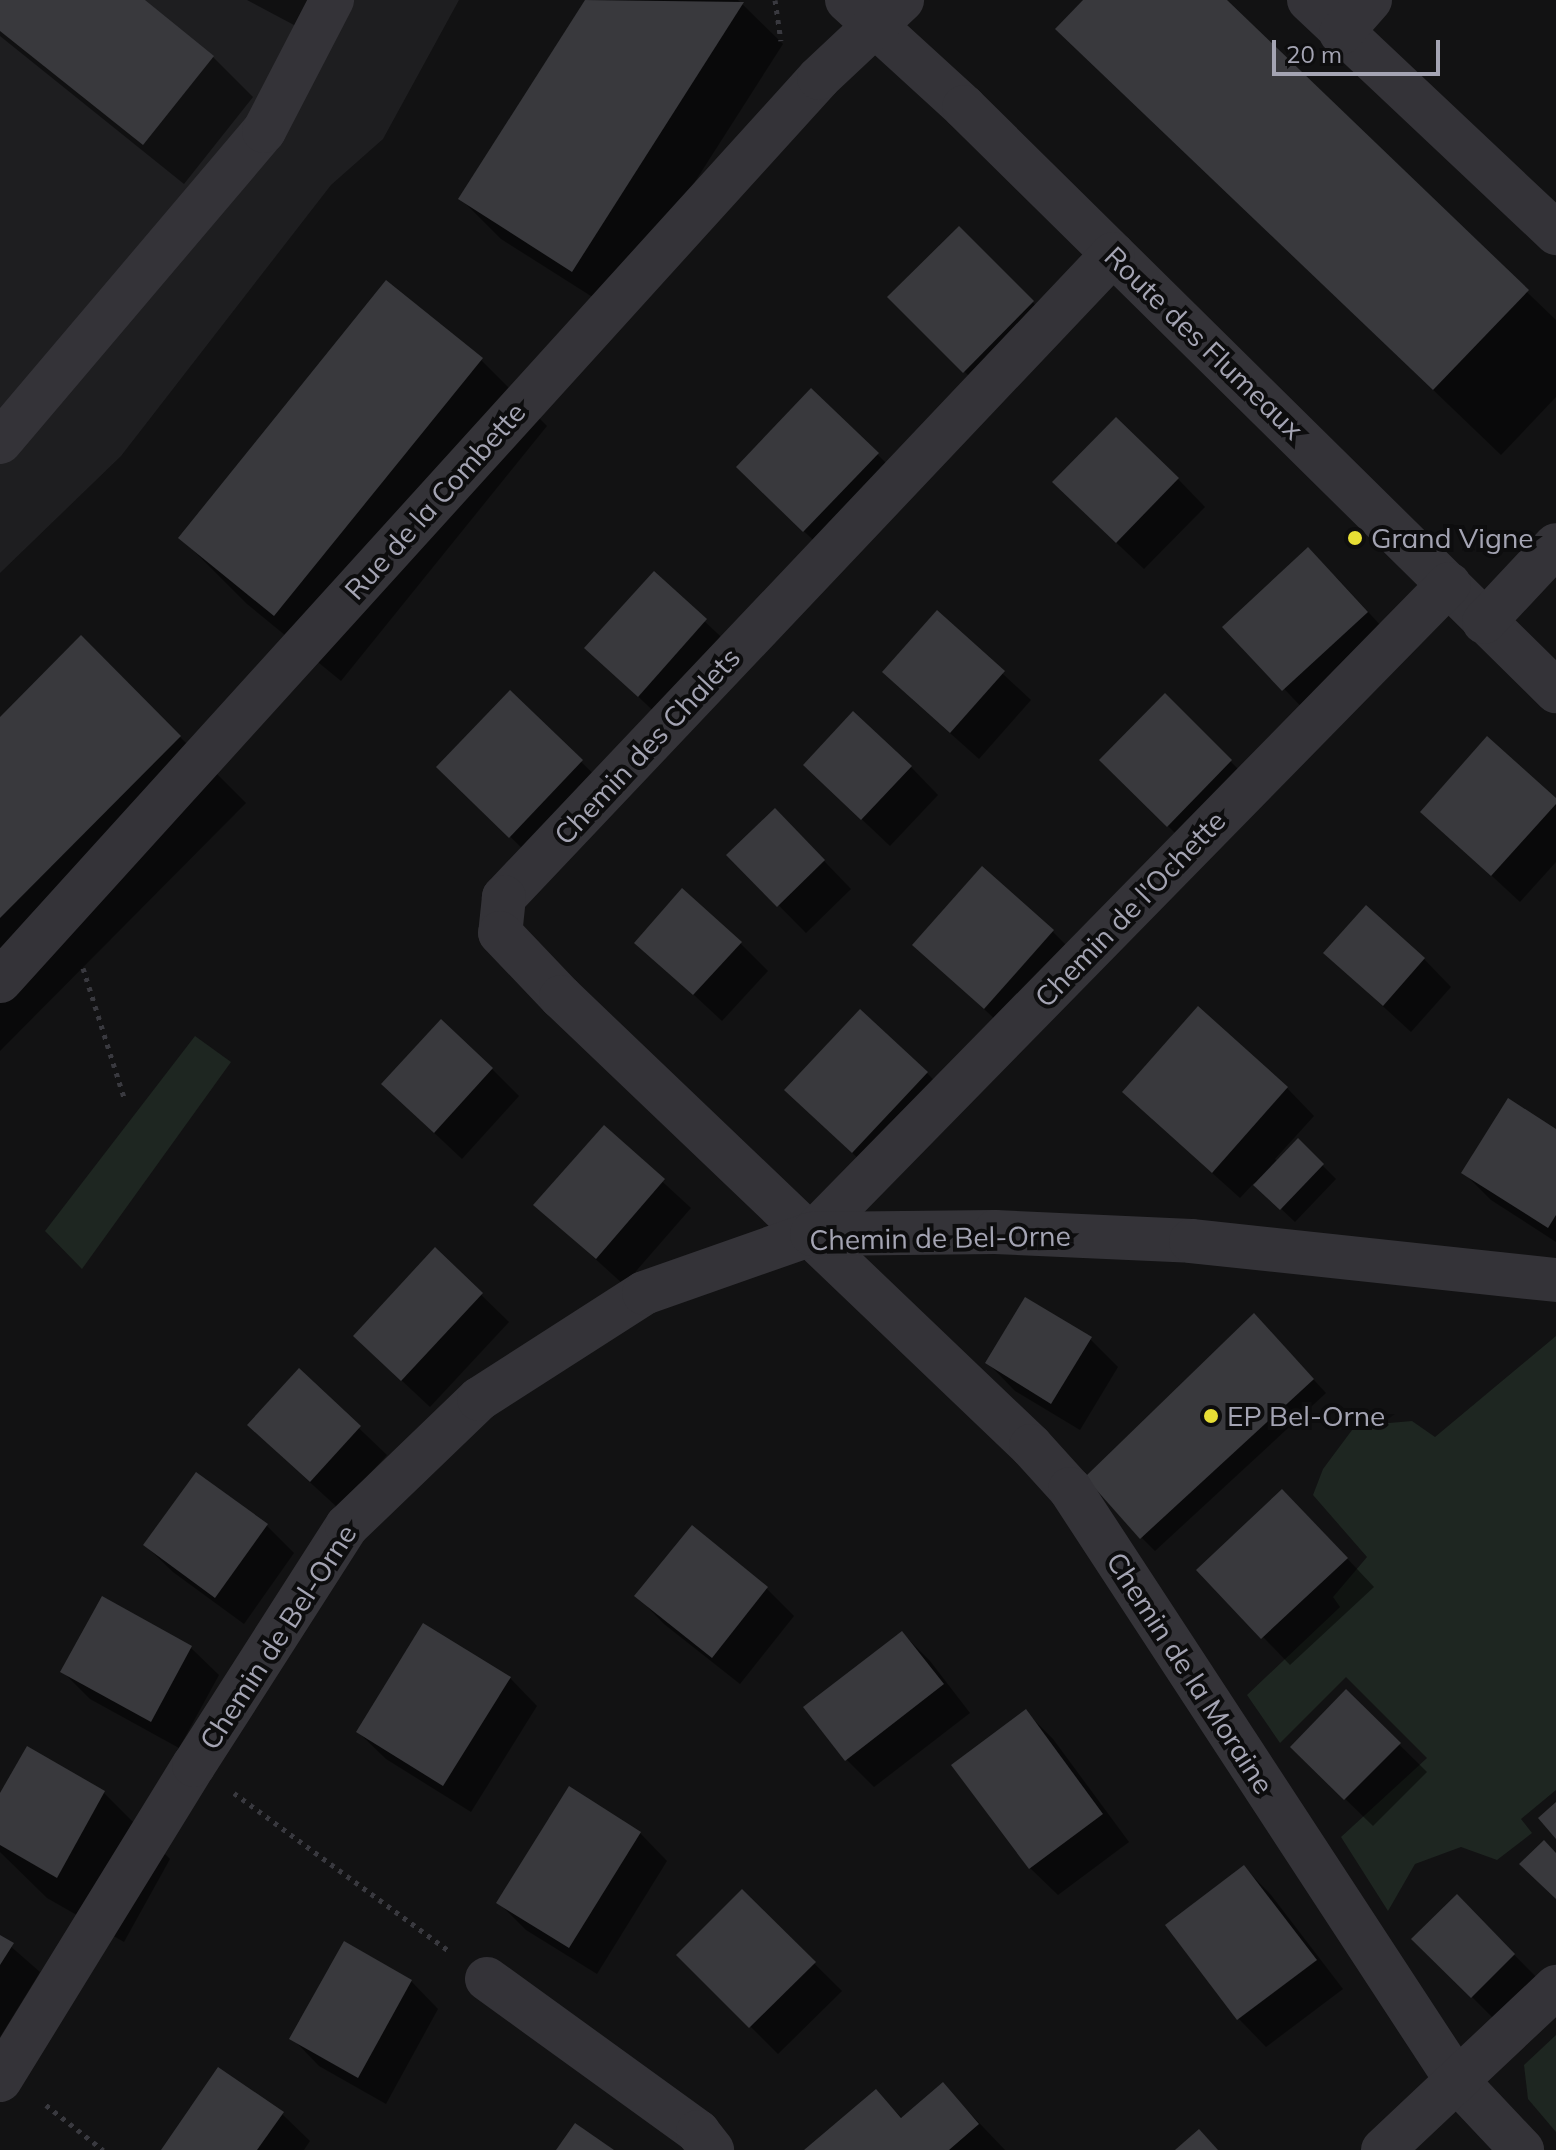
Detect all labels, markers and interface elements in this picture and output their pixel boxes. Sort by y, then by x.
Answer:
scale bar [1276,24,1444,74]
text: 20 m [1286,39,1342,69]
street label: Route des Flumeaux [1098,240,1310,446]
street label: Rue de la Combette [338,396,532,606]
place label: Grand Vigne [1371,521,1534,555]
marker: Grand Vigne [1346,529,1364,547]
street label: Chemin des Chalets [547,641,747,851]
street label: Chemin de l'Ochette [1028,804,1232,1014]
street label: Chemin de Bel-Orne [809,1219,1071,1257]
place label: EP Bel-Orne [1227,1399,1385,1433]
marker: EP Bel-Orne [1202,1407,1220,1425]
street label: Chemin de Bel-Orne [193,1518,363,1756]
street label: Chemin de la Moraine [1099,1546,1281,1800]

